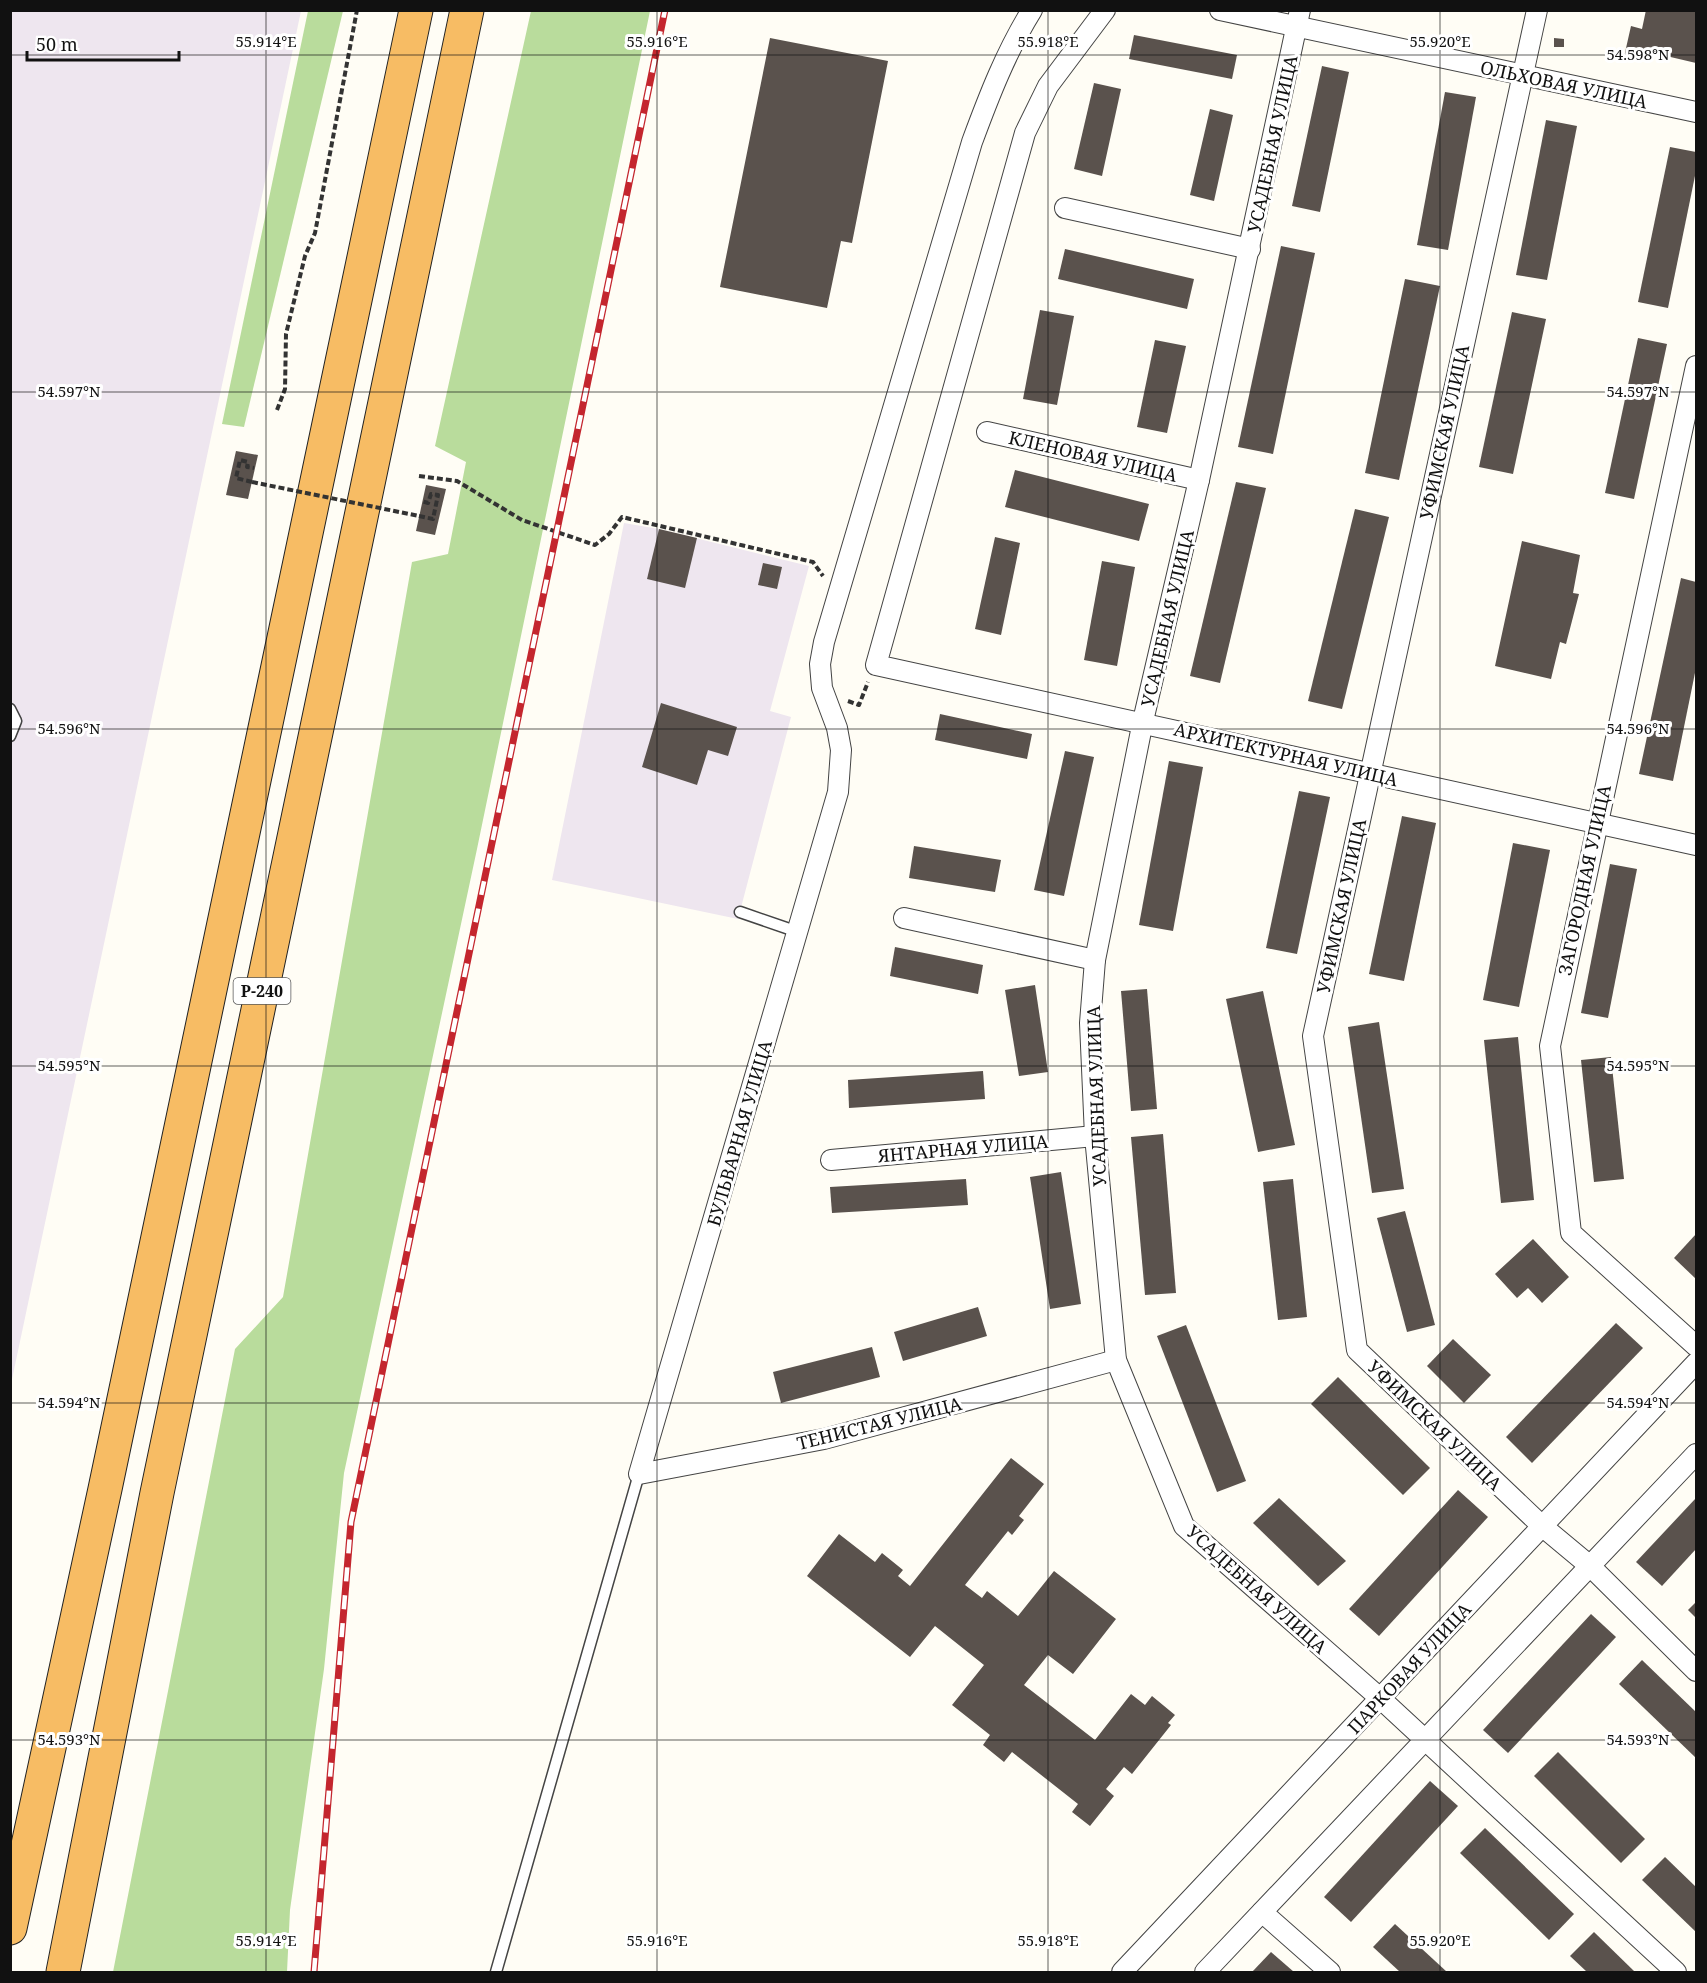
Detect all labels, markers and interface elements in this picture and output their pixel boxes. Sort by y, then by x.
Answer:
scale bar [27,24,178,62]
text: 55.914°E [235,31,297,51]
text: 55.916°E [626,31,688,51]
text: 55.918°E [1017,31,1079,51]
text: 55.920°E [1409,31,1471,51]
text: 50 m [36,32,78,56]
text: 54.598°N [1606,44,1670,64]
street label: УСАДЕБНАЯ УЛИЦА [1241,53,1303,235]
street label: ОЛЬХОВАЯ УЛИЦА [1478,55,1650,113]
street label: УФИМСКАЯ УЛИЦА [1414,342,1474,522]
text: 54.597°N [37,381,101,401]
text: 54.597°N [1606,381,1670,401]
street label: КЛЕНОВАЯ УЛИЦА [1006,425,1180,487]
street label: УСАДЕБНАЯ УЛИЦА [1135,527,1199,709]
street label: АРХИТЕКТУРНАЯ УЛИЦА [1172,717,1401,792]
text: 54.596°N [37,718,101,738]
text: 54.596°N [1606,718,1670,738]
street label: ЗАГОРОДНАЯ УЛИЦА [1552,782,1616,978]
street label: УФИМСКАЯ УЛИЦА [1311,816,1371,996]
road number: Р-240 [234,978,290,1004]
street label: УСАДЕБНАЯ УЛИЦА [1081,1005,1111,1187]
street label: БУЛЬВАРНАЯ УЛИЦА [701,1037,777,1229]
text: 54.595°N [37,1055,101,1075]
text: 54.595°N [1606,1055,1670,1075]
street label: ЯНТАРНАЯ УЛИЦА [876,1129,1049,1167]
street label: УФИМСКАЯ УЛИЦА [1363,1355,1508,1496]
street label: ТЕНИСТАЯ УЛИЦА [794,1391,964,1455]
text: 54.594°N [37,1392,101,1412]
text: 54.594°N [1606,1392,1670,1412]
street label: УСАДЕБНАЯ УЛИЦА [1182,1519,1333,1659]
street label: ПАРКОВАЯ УЛИЦА [1342,1597,1476,1739]
text: 54.593°N [37,1729,101,1749]
text: 54.593°N [1606,1729,1670,1749]
text: 55.914°E [235,1930,297,1950]
text: 55.916°E [626,1930,688,1950]
text: 55.918°E [1017,1930,1079,1950]
text: 55.920°E [1409,1930,1471,1950]

